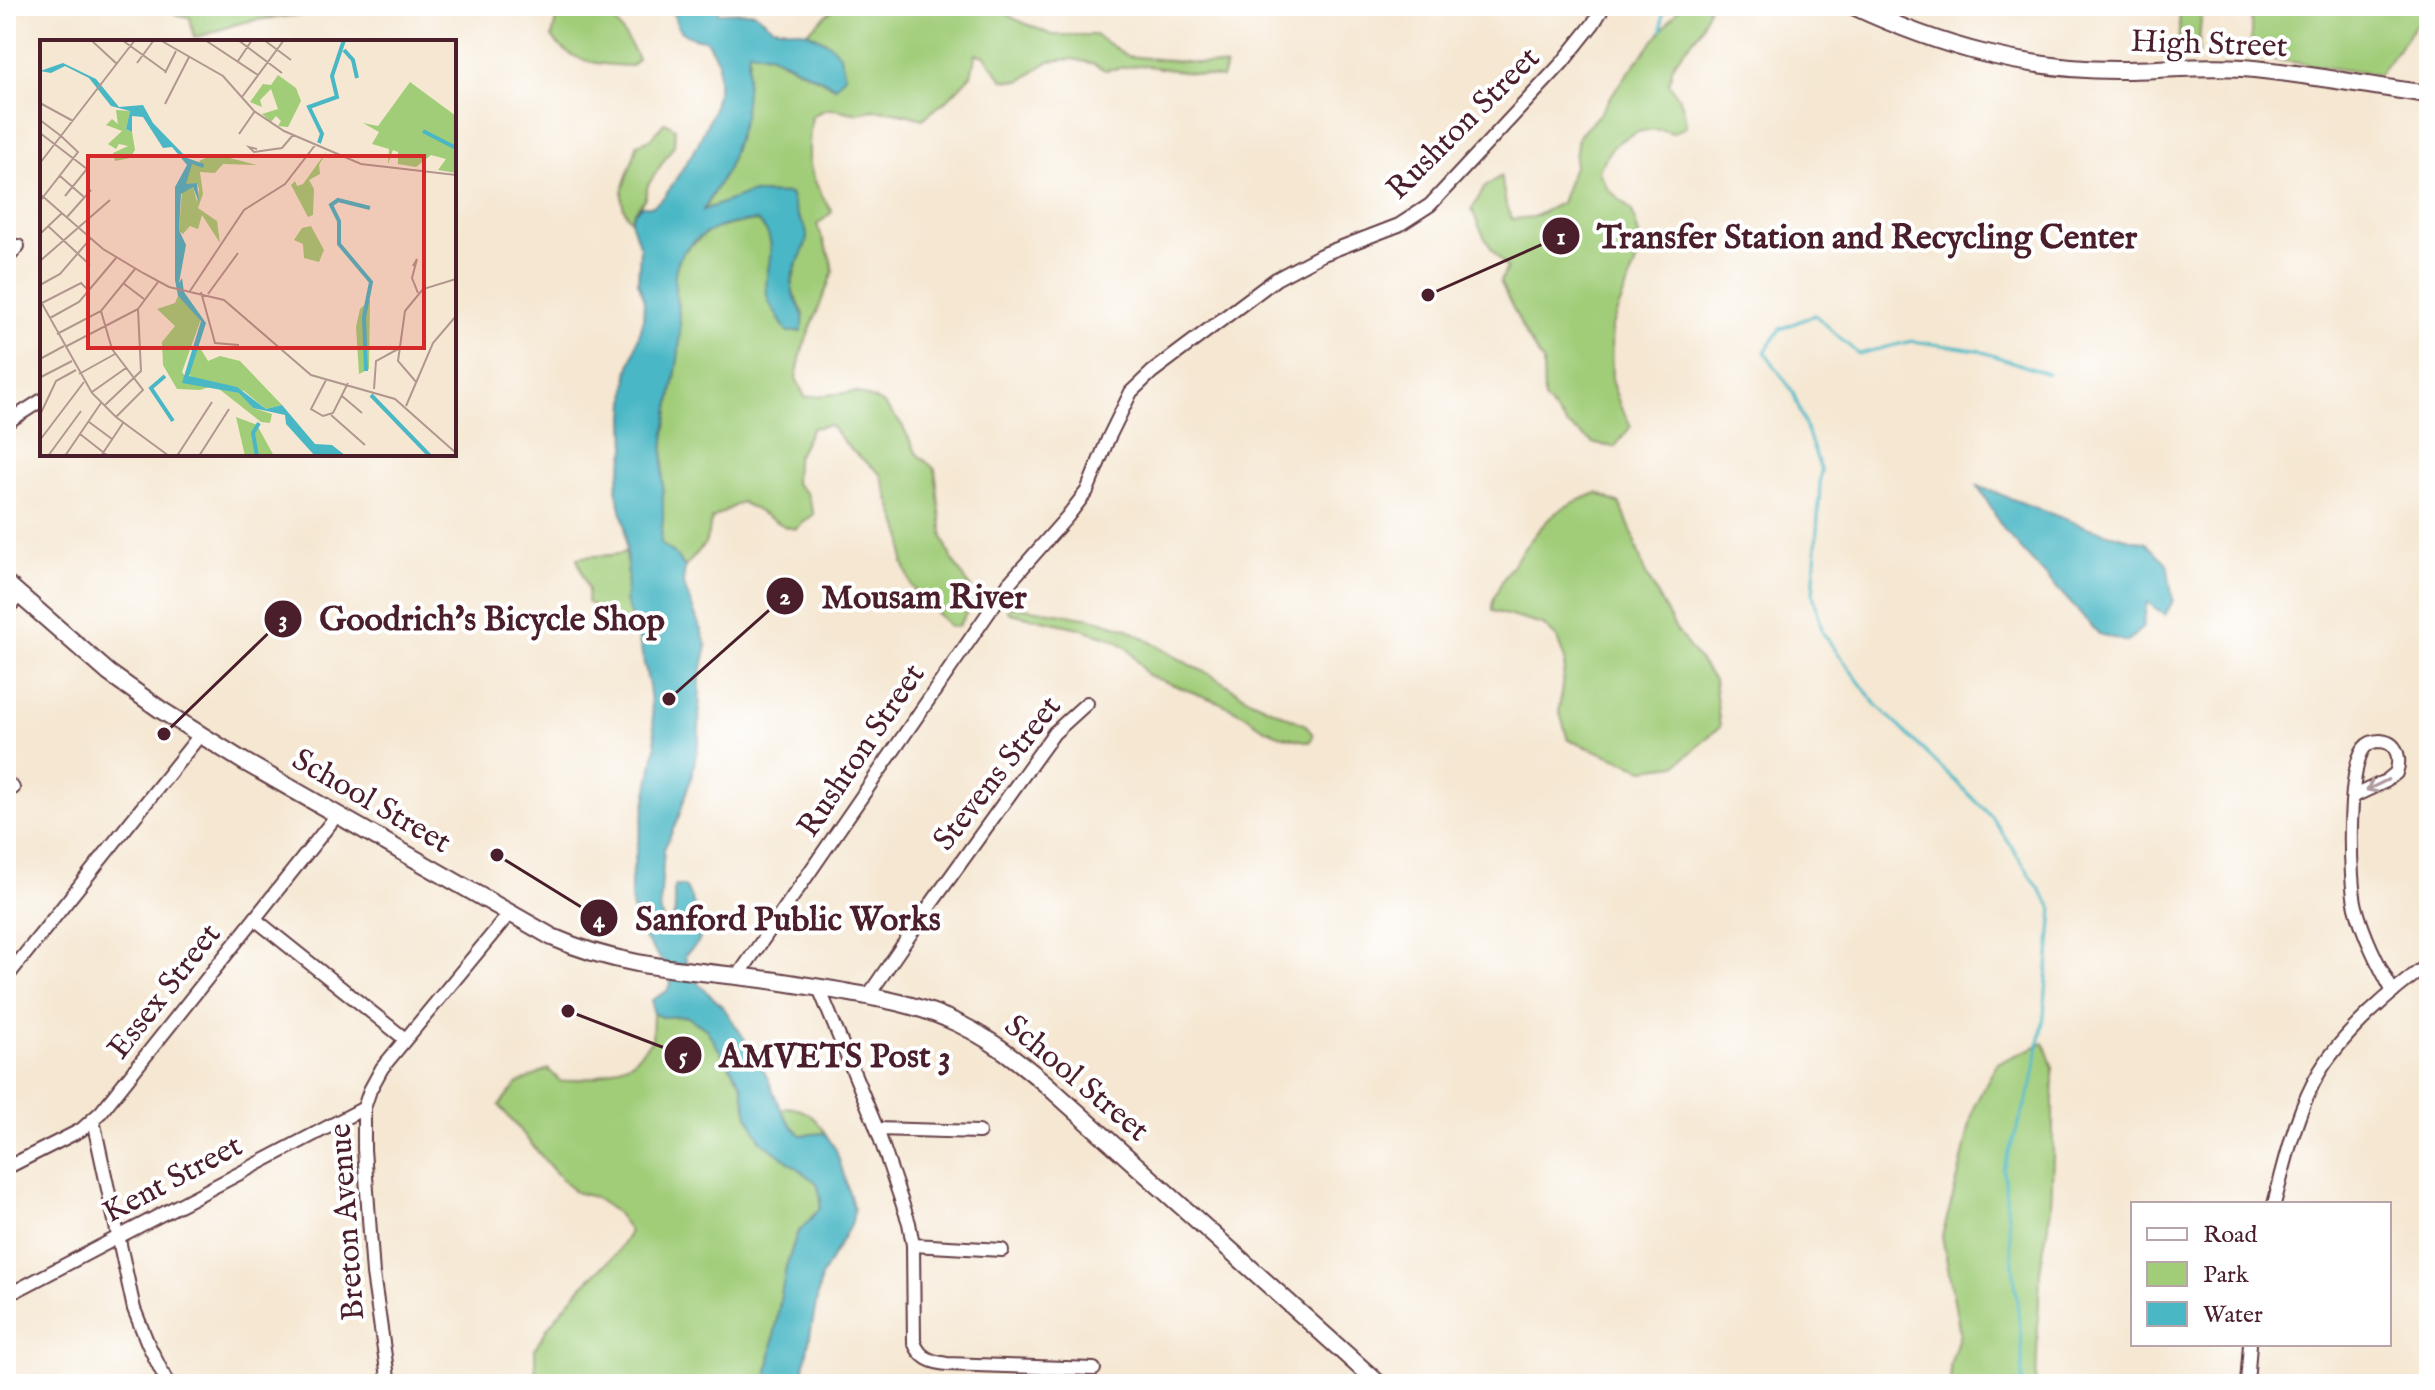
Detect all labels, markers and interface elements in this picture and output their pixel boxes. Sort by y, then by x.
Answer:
street label: High Street [2130,22,2288,68]
street label: Rushton Street [1379,39,1549,209]
inset map [40,40,456,456]
callout: Transfer Station and Recycling Center [1541,207,2153,265]
text: Transfer Station and Recycling Center [1596,217,2138,260]
text: 1 [1557,222,1566,253]
callout: Mousam River [765,567,1043,625]
text: Mousam River [821,577,1027,620]
text: 2 [779,582,791,613]
callout: Goodrich's Bicycle Shop [263,590,681,648]
text: Goodrich's Bicycle Shop [319,599,665,642]
text: 3 [279,605,287,636]
street label: Rushton Street [789,656,935,846]
street label: Stevens Street [925,688,1071,860]
street label: School Street [284,740,458,864]
one-way arrow [2366,778,2390,793]
callout: Sanford Public Works [579,889,957,947]
text: Sanford Public Works [635,899,941,942]
text: 4 [593,905,606,936]
street label: Essex Street [99,916,231,1068]
street label: School Street [995,1007,1157,1151]
callout: AMVETS Post 3 [663,1026,967,1084]
text: AMVETS Post 3 [717,1036,951,1079]
text: 5 [679,1042,688,1073]
street label: Breton Avenue [321,1122,375,1322]
street label: Kent Street [96,1126,250,1234]
legend [2131,1202,2391,1346]
text: Road [2203,1220,2257,1251]
text: Park [2203,1260,2249,1291]
text: Water [2203,1300,2263,1331]

